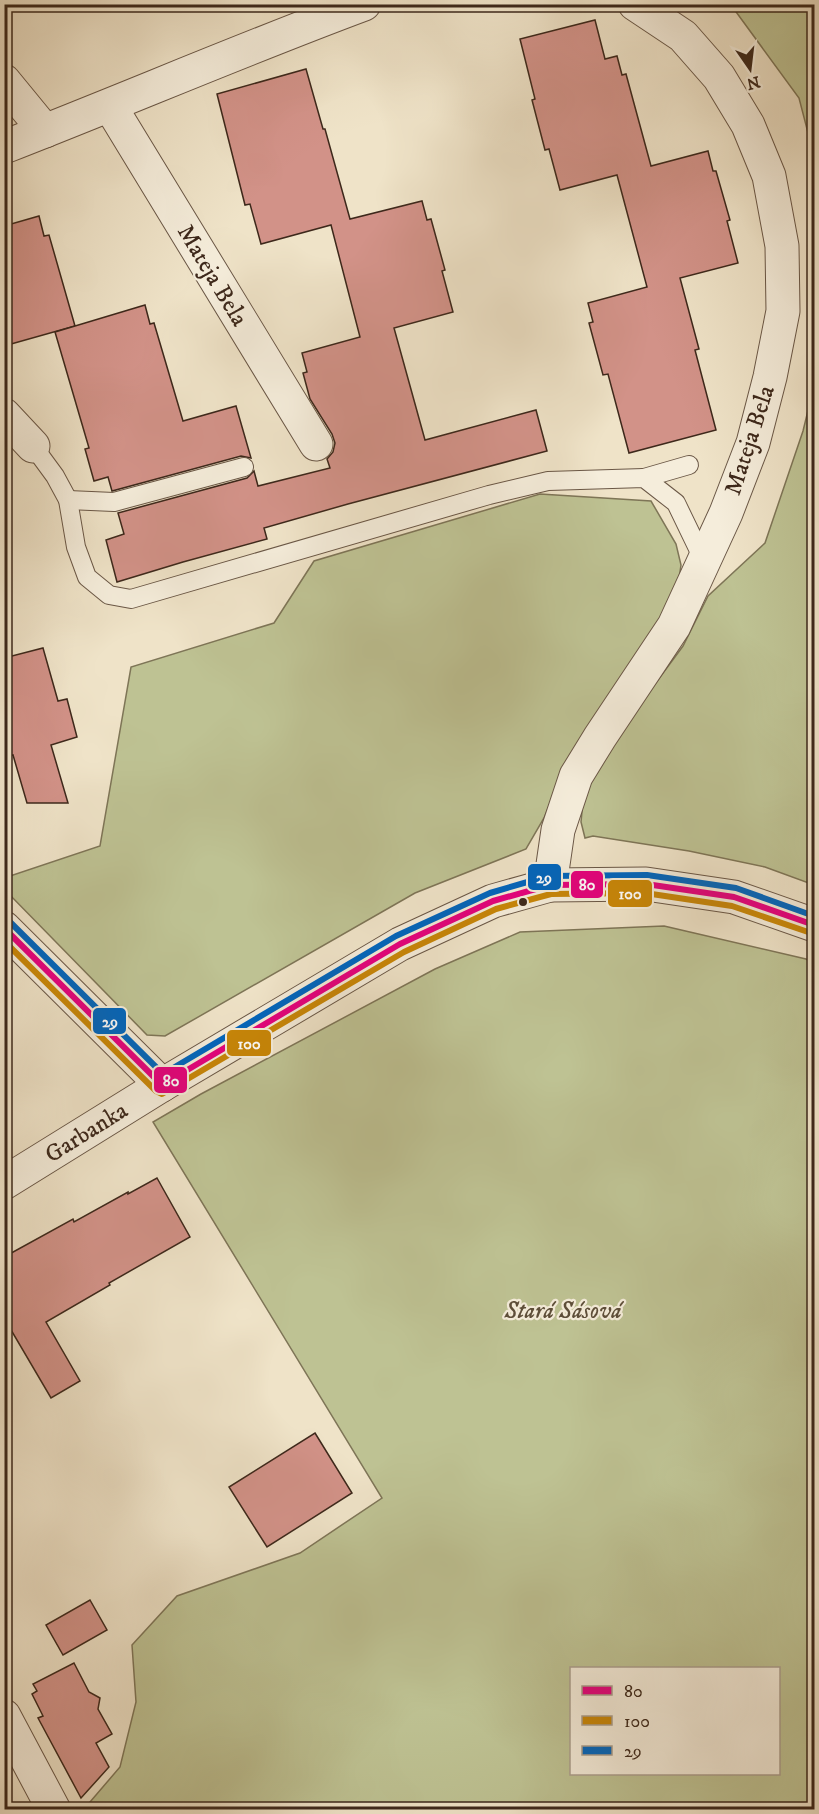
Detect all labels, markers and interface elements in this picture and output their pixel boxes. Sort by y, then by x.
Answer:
north arrow [720,39,780,99]
text: N [745,71,762,94]
street label: Mateja Bela [170,219,255,333]
street label: Mateja Bela [718,381,782,499]
line badge: 29 [527,863,562,891]
text: 29 [536,868,552,888]
line badge: 80 [570,870,604,899]
text: 80 [579,875,596,895]
line badge: 100 [607,879,653,908]
text: 100 [618,884,642,904]
unlabelled marker [517,896,529,908]
line badge: 29 [92,1007,127,1035]
text: 29 [102,1012,118,1032]
line badge: 100 [226,1029,272,1057]
text: 100 [237,1034,261,1054]
line badge: 80 [153,1066,188,1094]
text: 80 [163,1071,180,1091]
street label: Garbanka [40,1095,134,1170]
park label: Stará Sásová [503,1296,624,1326]
legend [570,1667,780,1775]
text: 80 [624,1681,643,1703]
text: 100 [624,1711,650,1733]
text: 29 [624,1741,642,1763]

